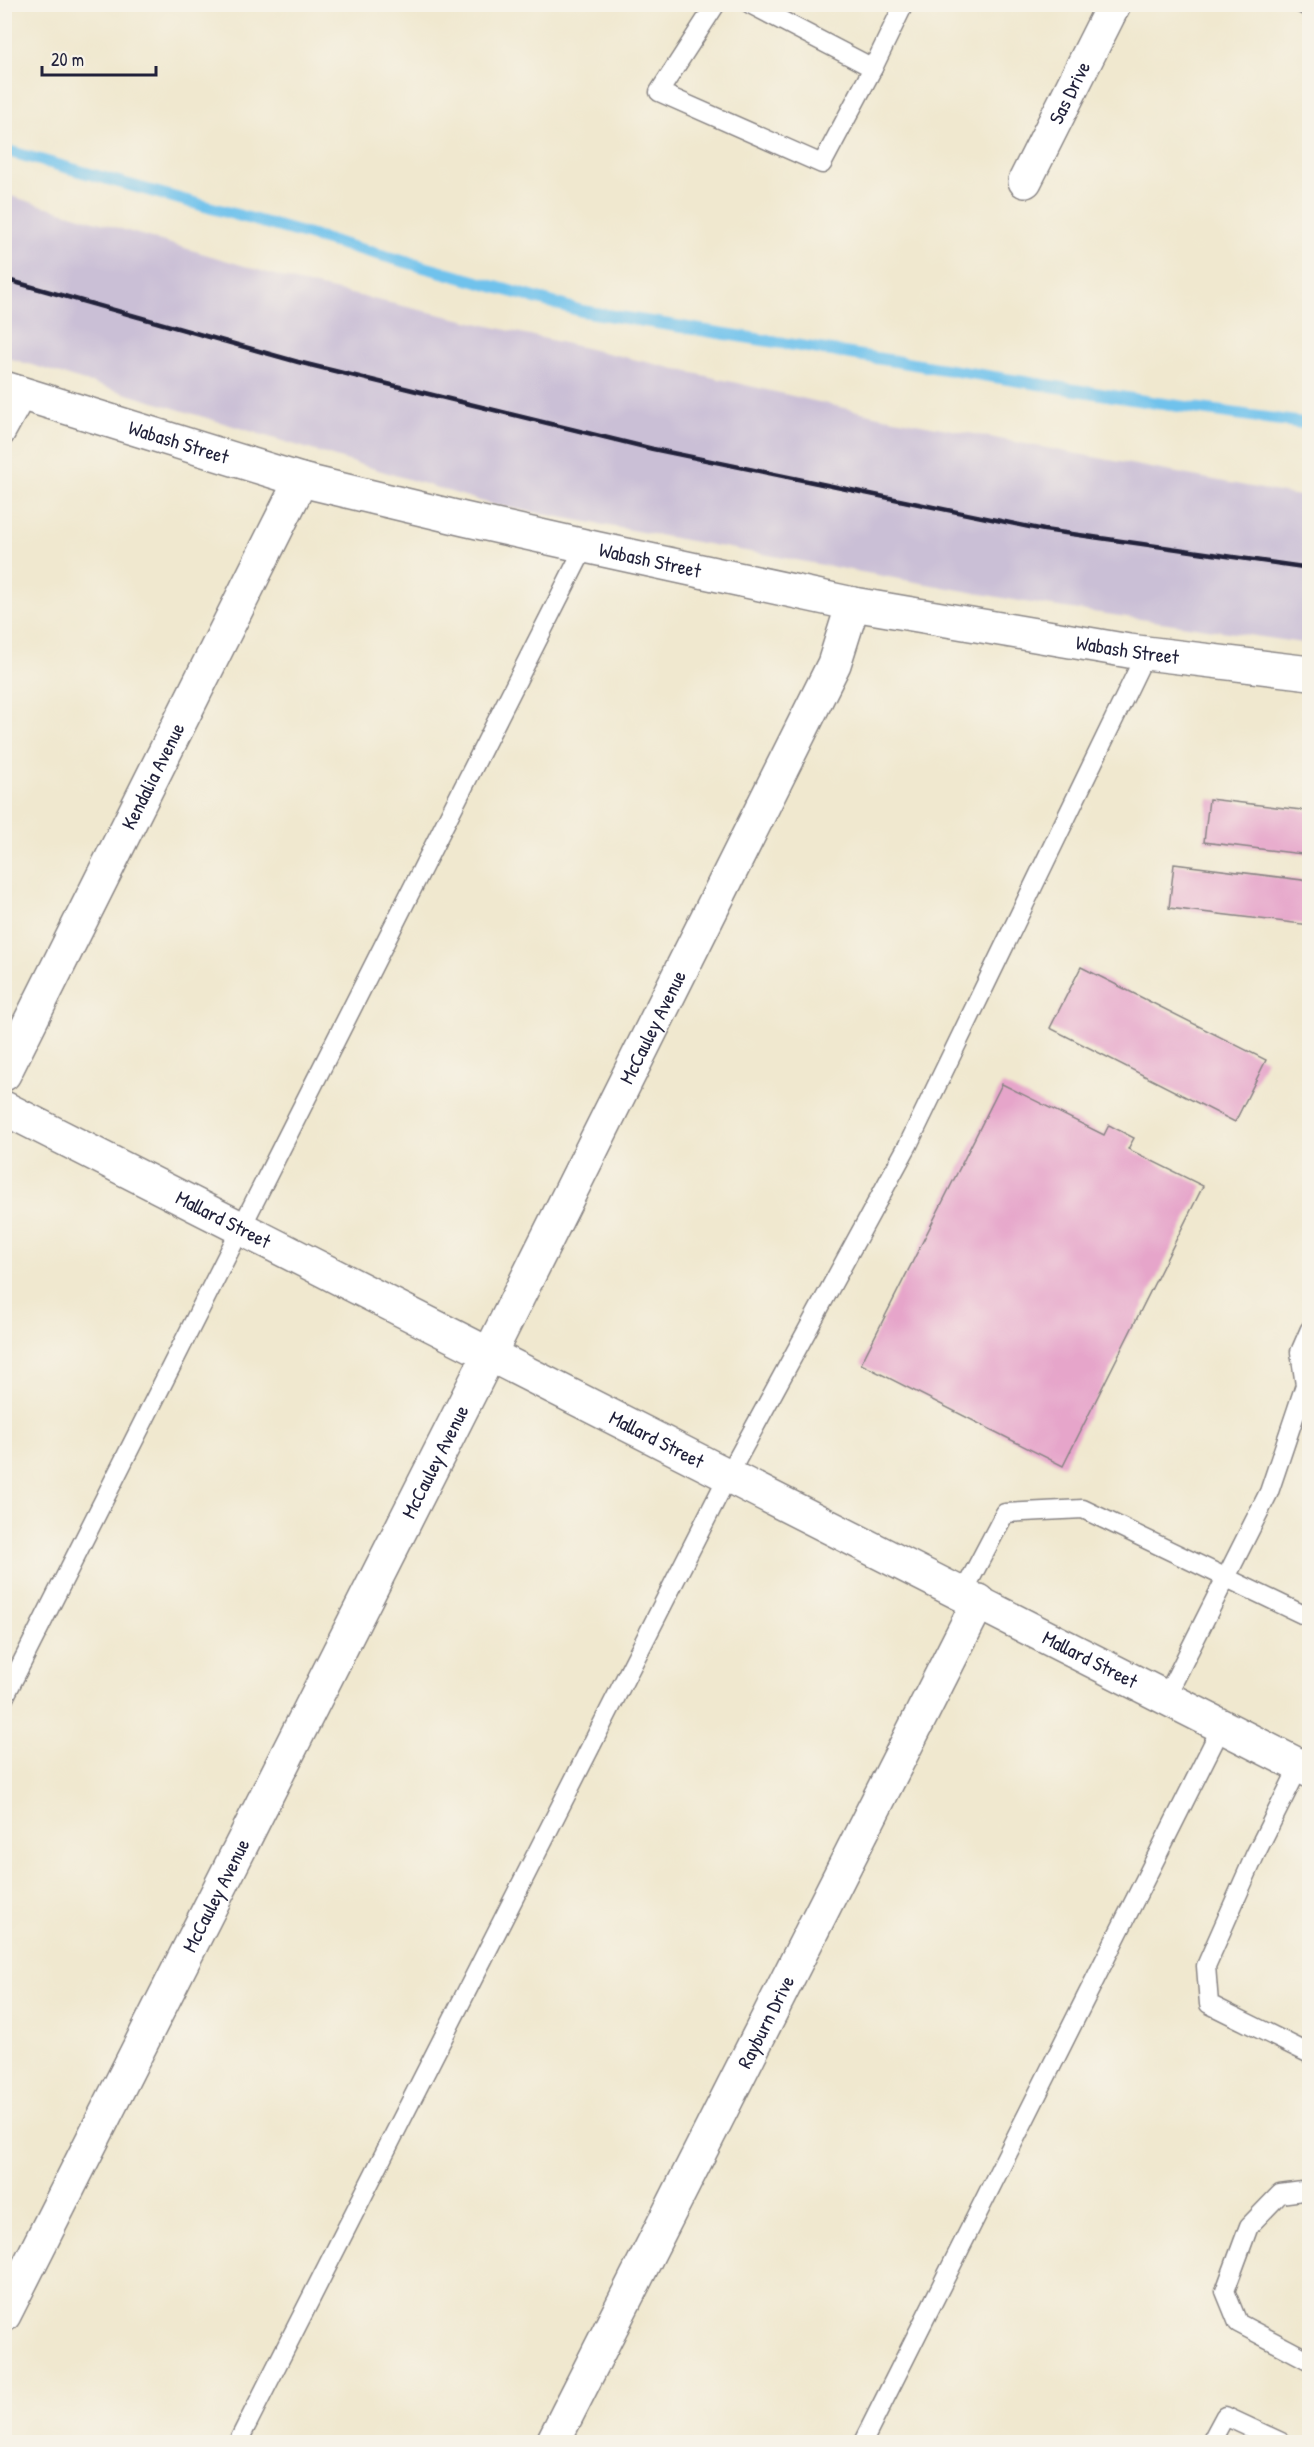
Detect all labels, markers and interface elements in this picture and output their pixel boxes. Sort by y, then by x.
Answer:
scale bar [42,39,156,77]
text: 20 m [51,47,84,72]
street label: Sas Drive [1042,56,1096,128]
street label: Wabash Street [125,413,233,470]
street label: Wabash Street [597,535,705,584]
street label: Wabash Street [1074,628,1182,670]
street label: Kendalia Avenue [114,718,191,834]
street label: McCauley Avenue [613,966,692,1088]
street label: Mallard Street [172,1184,277,1255]
street label: McCauley Avenue [395,1400,475,1523]
street label: Mallard Street [605,1404,710,1475]
street label: Mallard Street [1038,1624,1143,1695]
street label: McCauley Avenue [176,1834,255,1957]
street label: Rayburn Drive [731,1971,800,2073]

